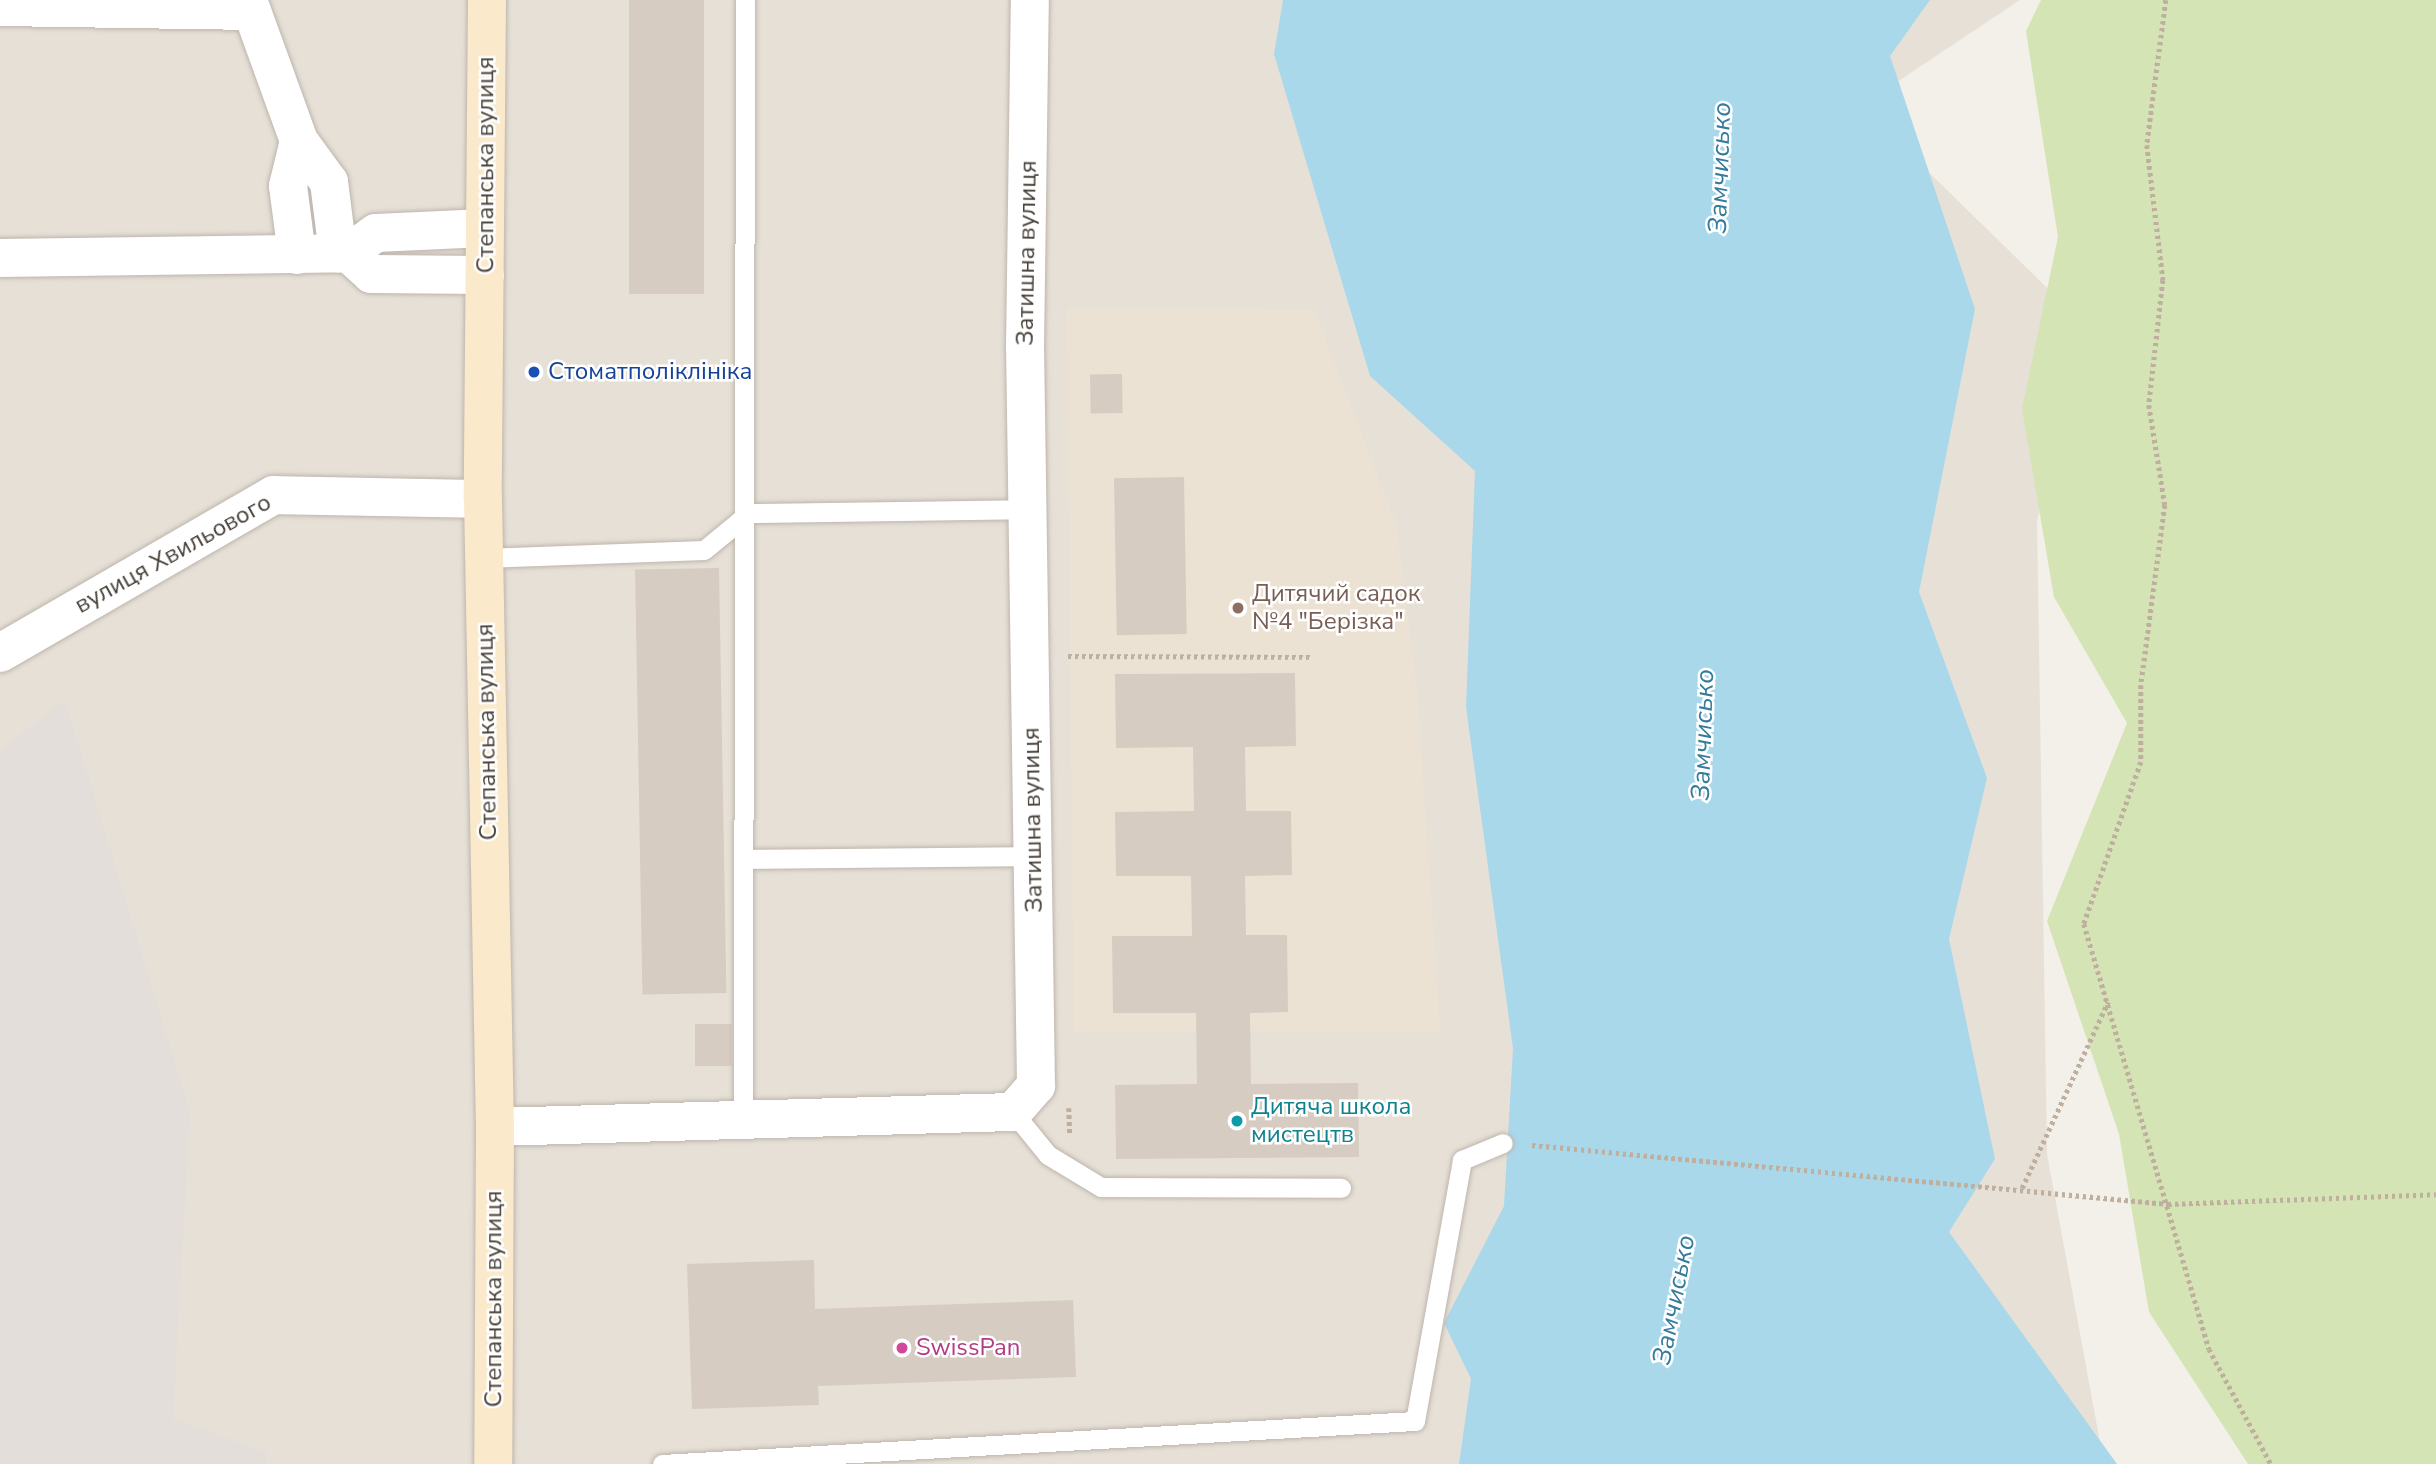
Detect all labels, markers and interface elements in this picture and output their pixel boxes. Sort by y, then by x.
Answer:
street label: Степанська вулиця [472,57,500,273]
water label: Замчисько [1702,102,1738,234]
street label: Затишна вулиця [1011,160,1043,346]
place label: Стоматполіклініка [548,358,752,386]
marker: Стоматполіклініка [526,364,542,380]
street label: вулиця Хвильового [70,488,276,620]
place label: Дитячий садок №4 "Берізка" [1252,580,1420,636]
marker: Дитячий садок №4 "Берізка" [1230,600,1246,616]
street label: Степанська вулиця [471,623,503,841]
water label: Замчисько [1685,669,1721,801]
street label: Затишна вулиця [1017,727,1049,913]
place label: Дитяча школа мистецтв [1251,1093,1411,1149]
marker: Дитяча школа мистецтв [1229,1113,1245,1129]
street label: Степанська вулиця [480,1191,508,1407]
water label: Замчисько [1646,1232,1702,1368]
place label: SwissPan [916,1334,1020,1362]
marker: SwissPan [894,1340,910,1356]

